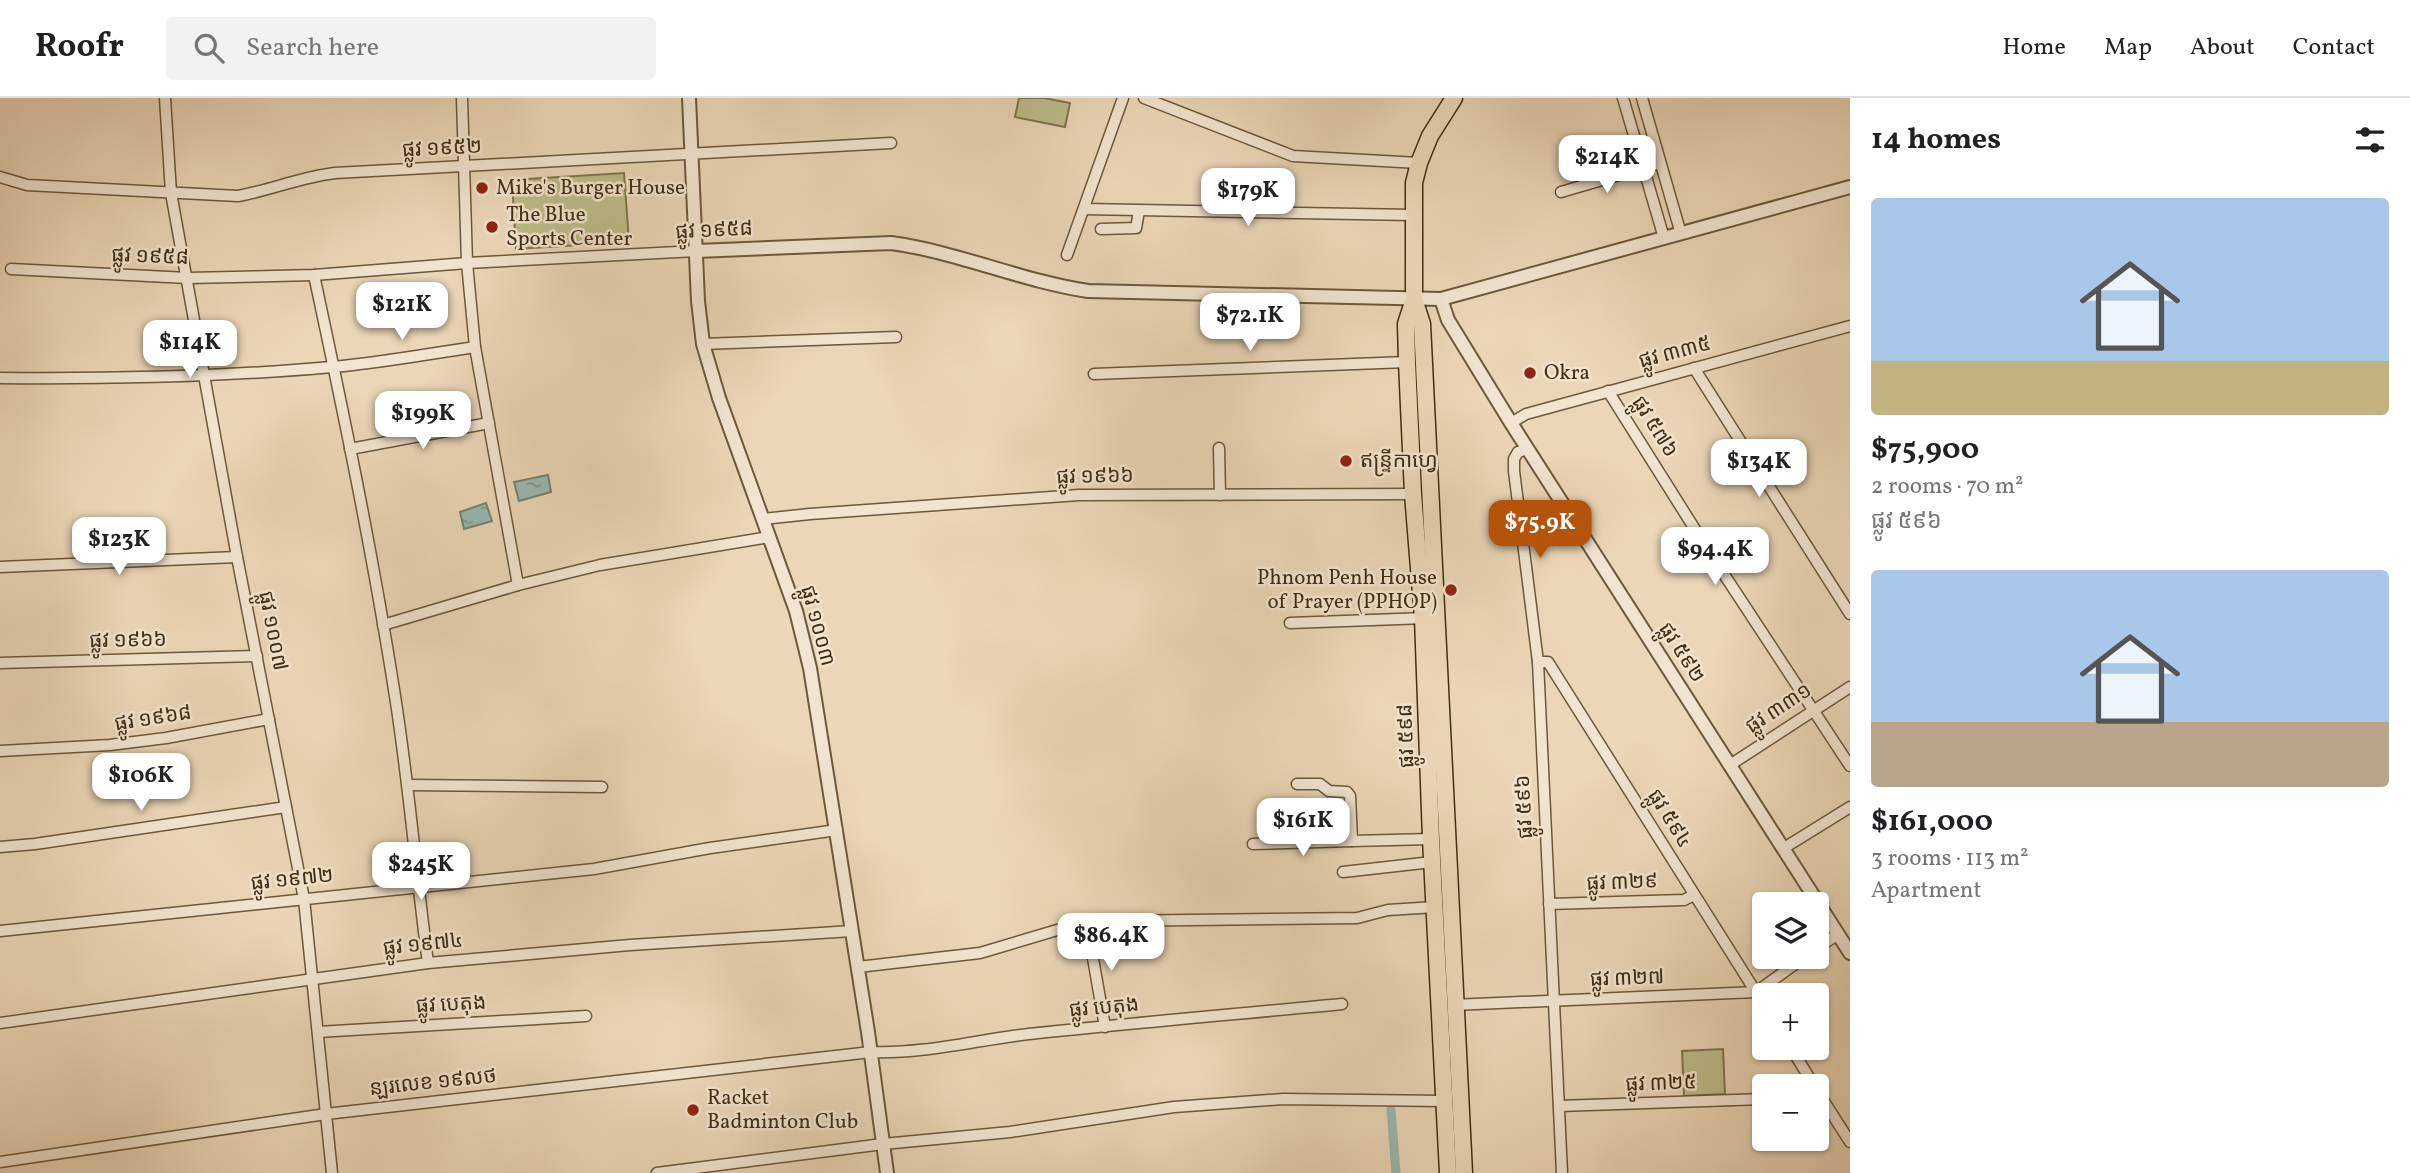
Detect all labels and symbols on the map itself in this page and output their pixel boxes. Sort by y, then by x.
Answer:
street label: ផ្លូវ ១៩៥២ [401,132,483,169]
pin: $214K [1558,136,1656,195]
pin: $179K [1199,169,1297,228]
place label: Mike's Burger House [496,174,685,203]
marker: Mike's Burger House [474,180,490,196]
place label: The Blue Sports Center [506,201,632,254]
street label: ផ្លូវ ១៩៥៨ [674,214,754,251]
marker: The Blue Sports Center [484,219,500,235]
street label: ផ្លូវ ១៩៥៨ [111,241,189,276]
pin: $121K [353,282,451,342]
pin: $72.1K [1193,294,1307,353]
pin: $114K [141,320,239,380]
street label: ផ្លូវ ៣៣៥ [1636,329,1715,380]
place label: Okra [1544,359,1590,388]
marker: Okra [1522,365,1538,381]
street label: ផ្លូវ ៥៧៦ [1621,391,1684,465]
pin: $199K [374,392,472,451]
pin: $134K [1710,440,1808,499]
place label: ឥន្ទ្រីកាហ្វេ [1360,447,1438,477]
marker: ឥន្ទ្រីកាហ្វេ [1338,453,1354,469]
street label: ផ្លូវ ១៩៦៦ [1056,462,1134,495]
pin: $75.9K [1483,500,1597,560]
pin: $123K [70,518,168,577]
pin: $94.4K [1658,528,1772,587]
place label: Phnom Penh House of Prayer (PPHOP) [1257,564,1437,617]
street label: ផ្លូវ ១០០៣ [789,582,842,670]
marker: Phnom Penh House of Prayer (PPHOP) [1443,582,1459,598]
street label: ផ្លូវ ១០០៧ [247,589,294,674]
street label: ផ្លូវ ៥៩២ [1648,617,1711,691]
street label: ផ្លូវ ១៩៦៦ [89,626,167,659]
street label: ផ្លូវ ៣៣១ [1740,677,1820,744]
street label: ផ្លូវ ១៩៦៨ [112,699,194,743]
street label: ផ្លូវ ៥៩៨ [1391,703,1426,769]
pin: $106K [92,754,190,813]
street label: ផ្លូវ ៥៩៦ [1509,774,1544,840]
street label: ផ្លូវ ៥៩៤ [1637,784,1698,856]
pin: $161K [1254,798,1352,858]
pin: $245K [372,842,470,902]
street label: ផ្លូវ ១៩៧២ [249,861,335,902]
street label: ផ្លូវ ៣២៩ [1586,867,1658,902]
pin: $86.4K [1054,914,1168,973]
street label: ផ្លូវ ១៩៧៤ [381,926,465,967]
street label: ផ្លូវ ៣២៧ [1589,963,1665,998]
street label: ផ្លូវ បេតុង [415,989,487,1025]
street label: ផ្លូវ បេតុង [1068,990,1141,1029]
street label: ន្ឡរលេខ ១៩លថ [368,1062,498,1104]
street label: ផ្លូវ ៣២៥ [1625,1068,1697,1103]
place label: Racket Badminton Club [707,1084,858,1137]
marker: Racket Badminton Club [685,1102,701,1118]

